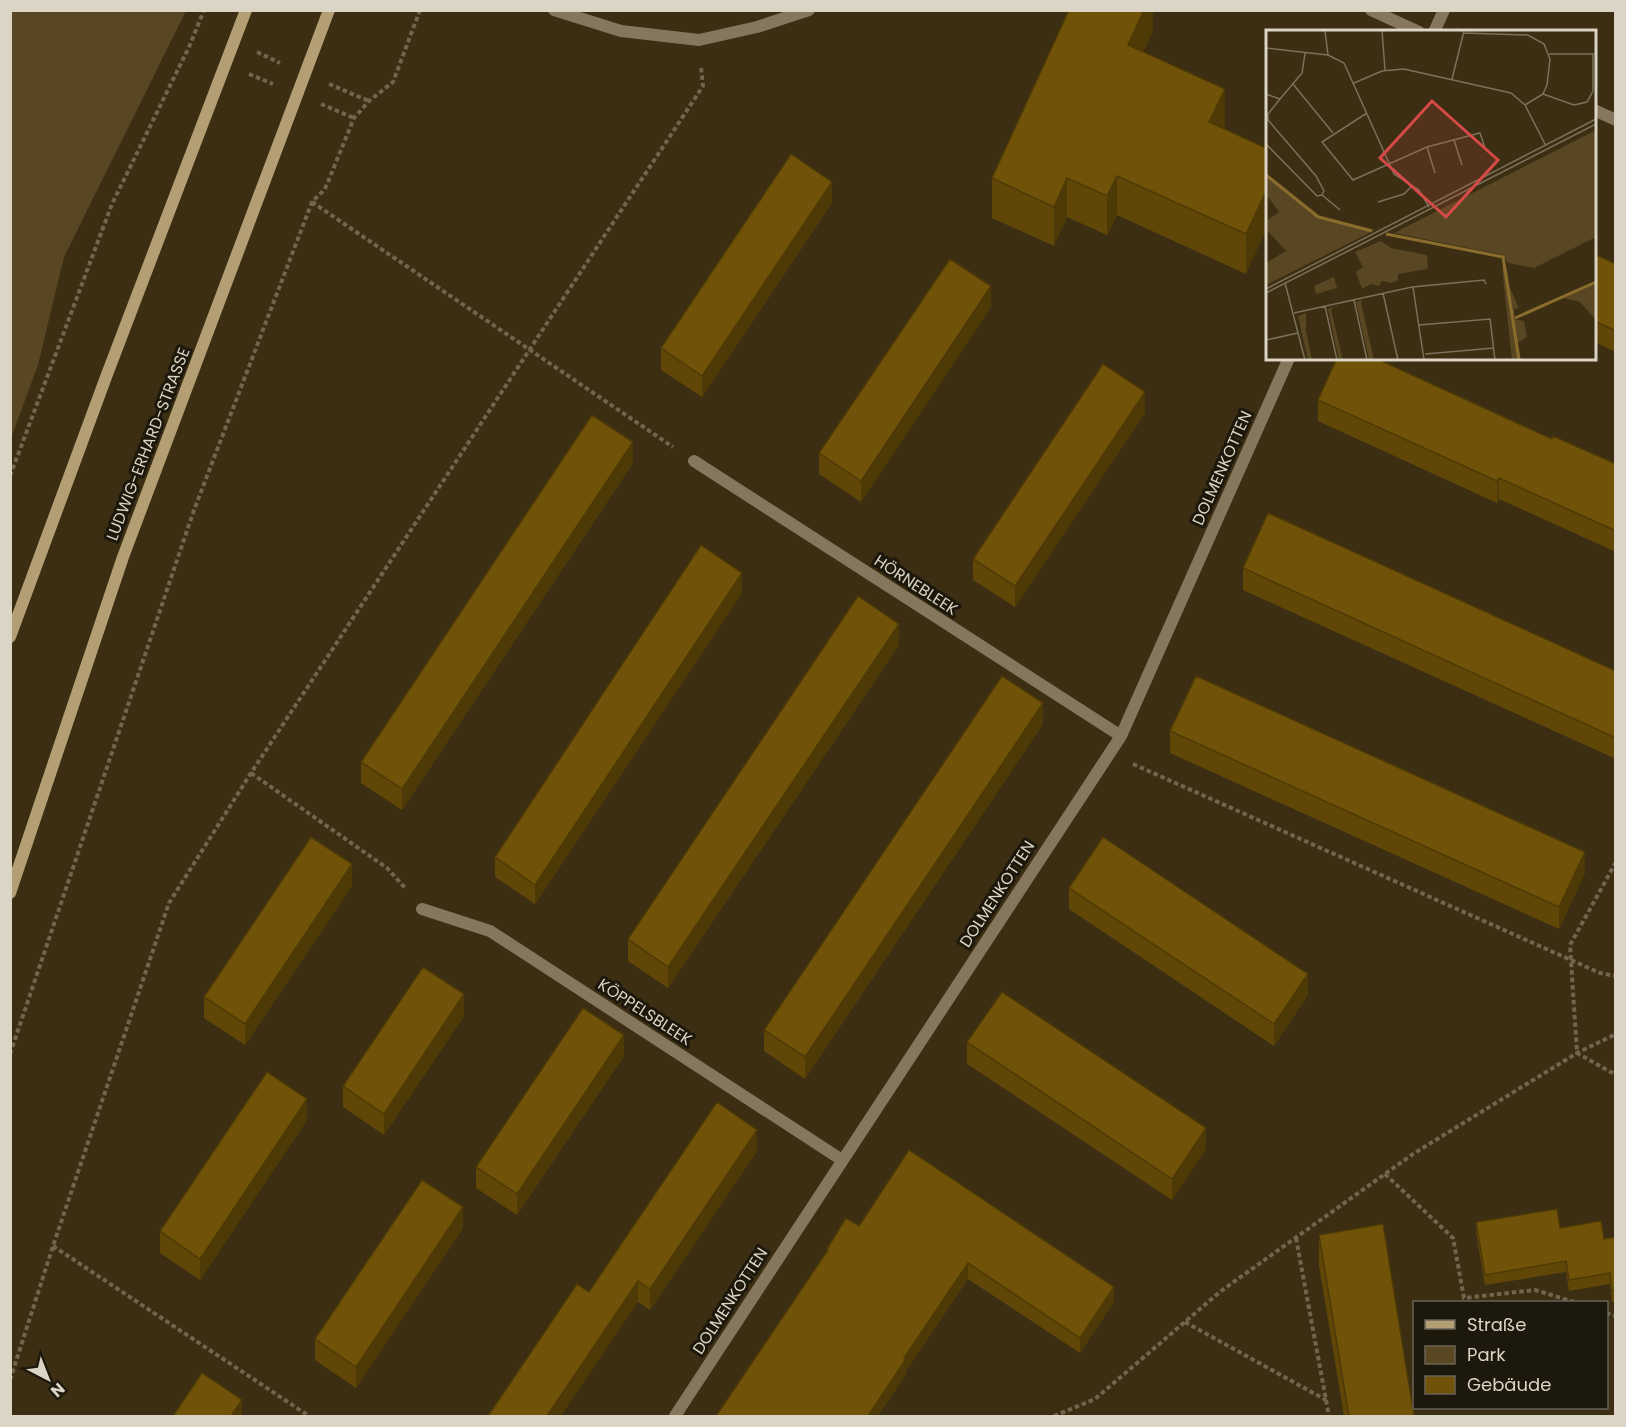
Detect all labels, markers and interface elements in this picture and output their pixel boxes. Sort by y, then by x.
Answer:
inset map [1266,30,1596,360]
street label: LUDWIG-ERHARD-STRASSE [101,344,195,544]
street label: DOLMENKOTTEN [1186,407,1258,529]
street label: HÖRNEBLEEK [870,549,963,621]
street label: DOLMENKOTTEN [954,836,1040,952]
street label: KÖPPELSBLEEK [593,973,697,1051]
street label: DOLMENKOTTEN [687,1243,773,1359]
legend [1413,1301,1608,1409]
text: Straße [1467,1312,1526,1337]
text: Park [1467,1342,1506,1367]
north arrow [18,1349,78,1409]
text: Gebäude [1467,1372,1551,1397]
text: N [46,1377,70,1402]

